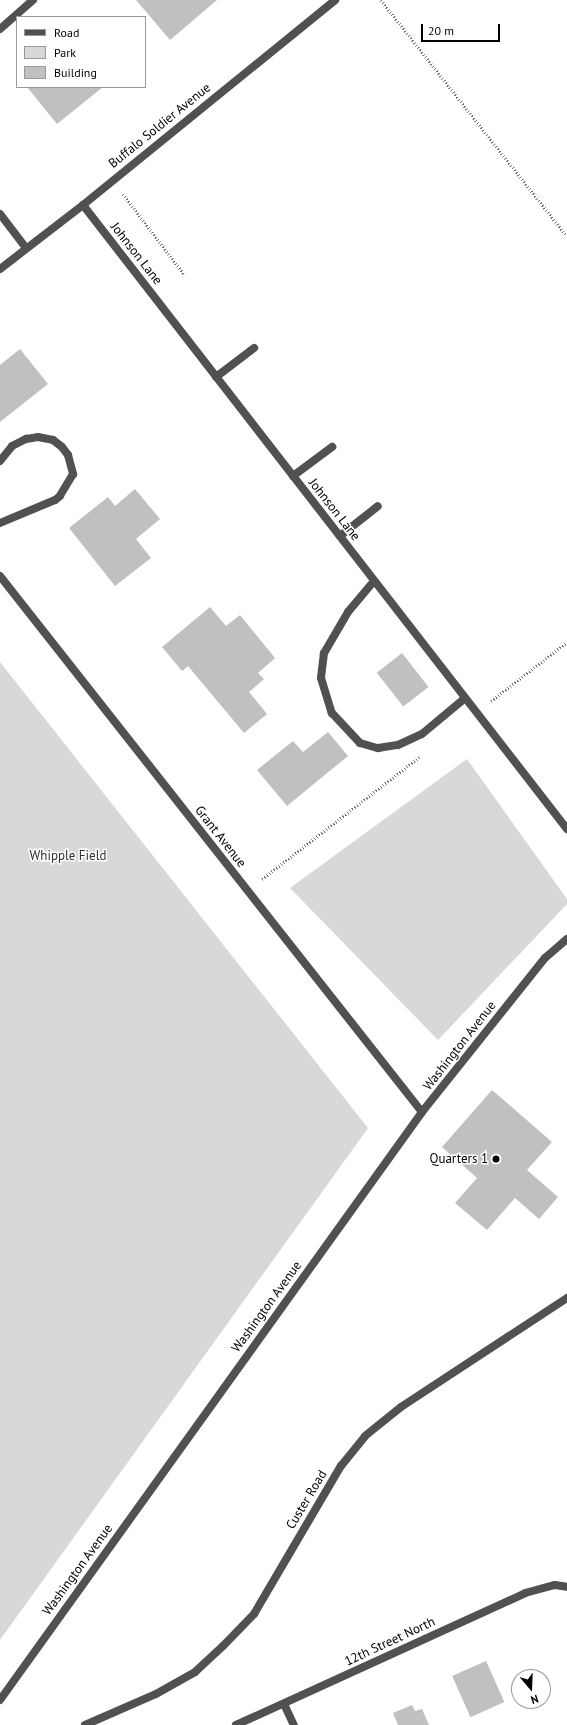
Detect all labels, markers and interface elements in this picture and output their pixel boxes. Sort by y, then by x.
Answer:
legend [16,16,146,88]
scale bar [423,16,502,42]
text: 20 m [428,23,454,38]
text: Road [54,25,79,40]
text: Park [54,45,76,60]
text: Building [54,65,97,80]
street label: Buffalo Soldier Avenue [106,80,214,172]
street label: Johnson Lane [107,220,165,288]
street label: Johnson Lane [305,476,363,544]
street label: Grant Avenue [191,803,249,871]
park label: Whipple Field [30,848,106,864]
street label: Washington Avenue [420,998,500,1094]
place label: Quarters 1 [430,1151,488,1167]
marker: Quarters 1 [491,1154,501,1164]
street label: Washington Avenue [229,1258,305,1356]
street label: Custer Road [283,1468,331,1532]
street label: Washington Avenue [40,1521,116,1619]
street label: 12th Street North [342,1614,438,1670]
north arrow [511,1669,551,1709]
text: N [529,1692,540,1707]

